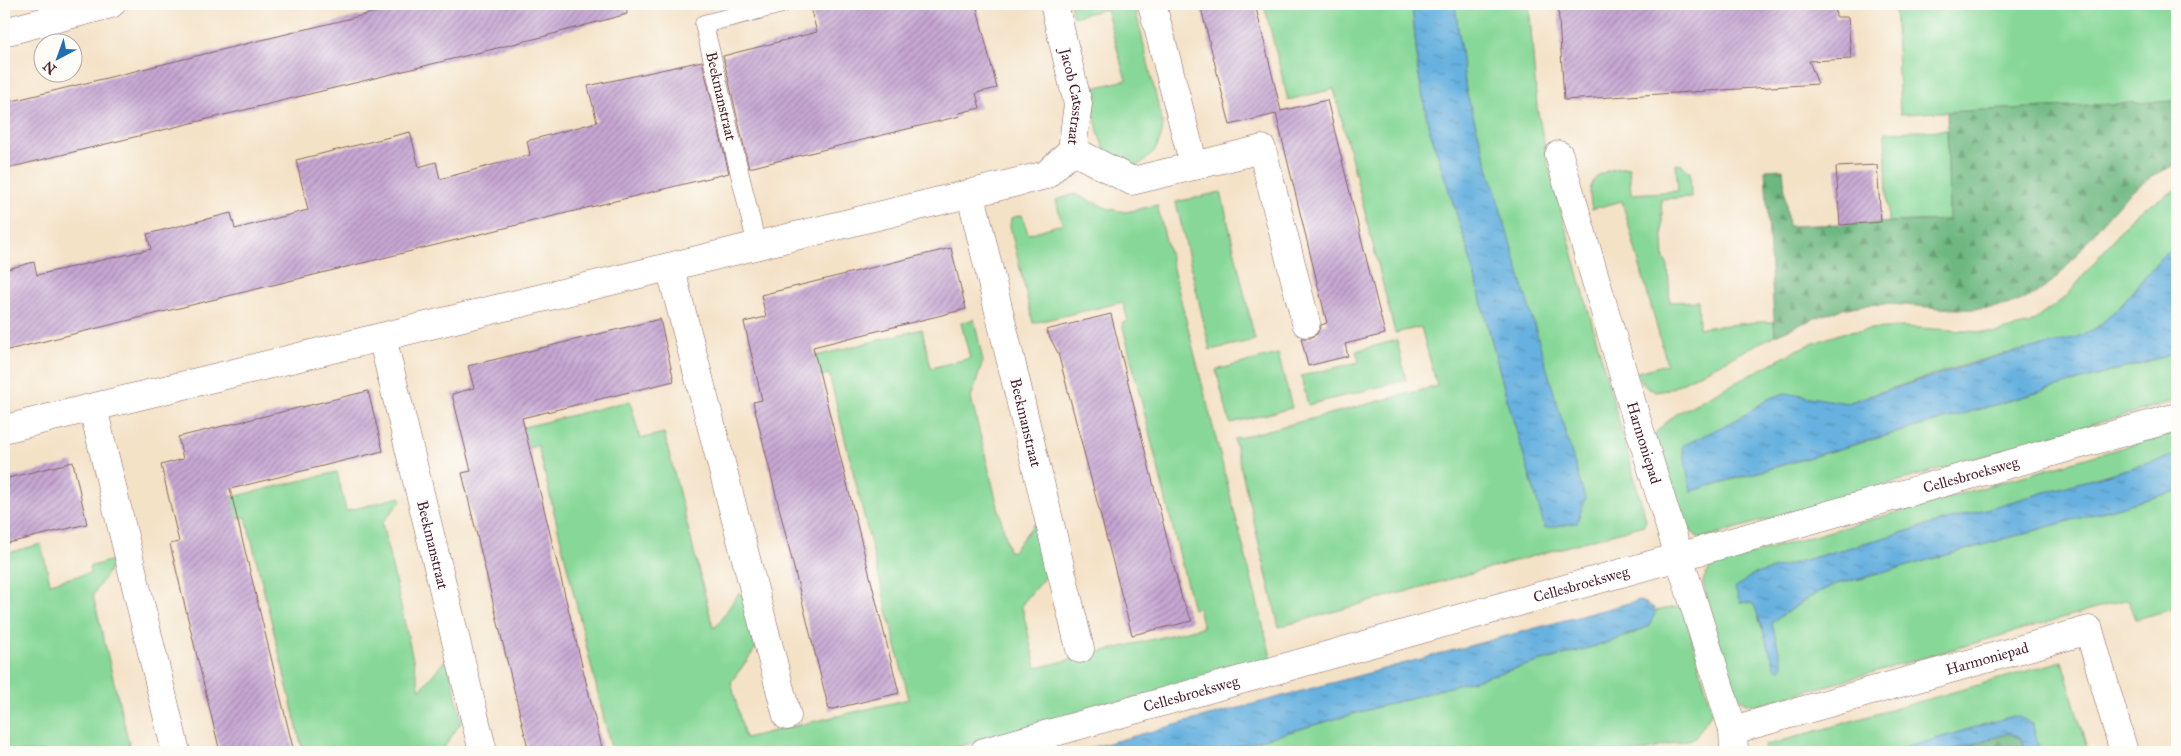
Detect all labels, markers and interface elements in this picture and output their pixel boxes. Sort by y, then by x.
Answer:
north arrow [32,32,82,82]
street label: Jacob Catsstraat [1055,45,1087,147]
street label: Beekmanstraat [702,50,740,143]
text: N [40,57,60,78]
street label: Beekmanstraat [1006,376,1045,469]
street label: Harmoniepad [1623,400,1665,486]
street label: Cellesbroeksweg [1921,453,2022,497]
street label: Beekmanstraat [413,499,452,592]
street label: Cellesbroeksweg [1531,562,1632,606]
street label: Harmoniepad [1944,638,2031,679]
street label: Cellesbroeksweg [1141,672,1242,716]

